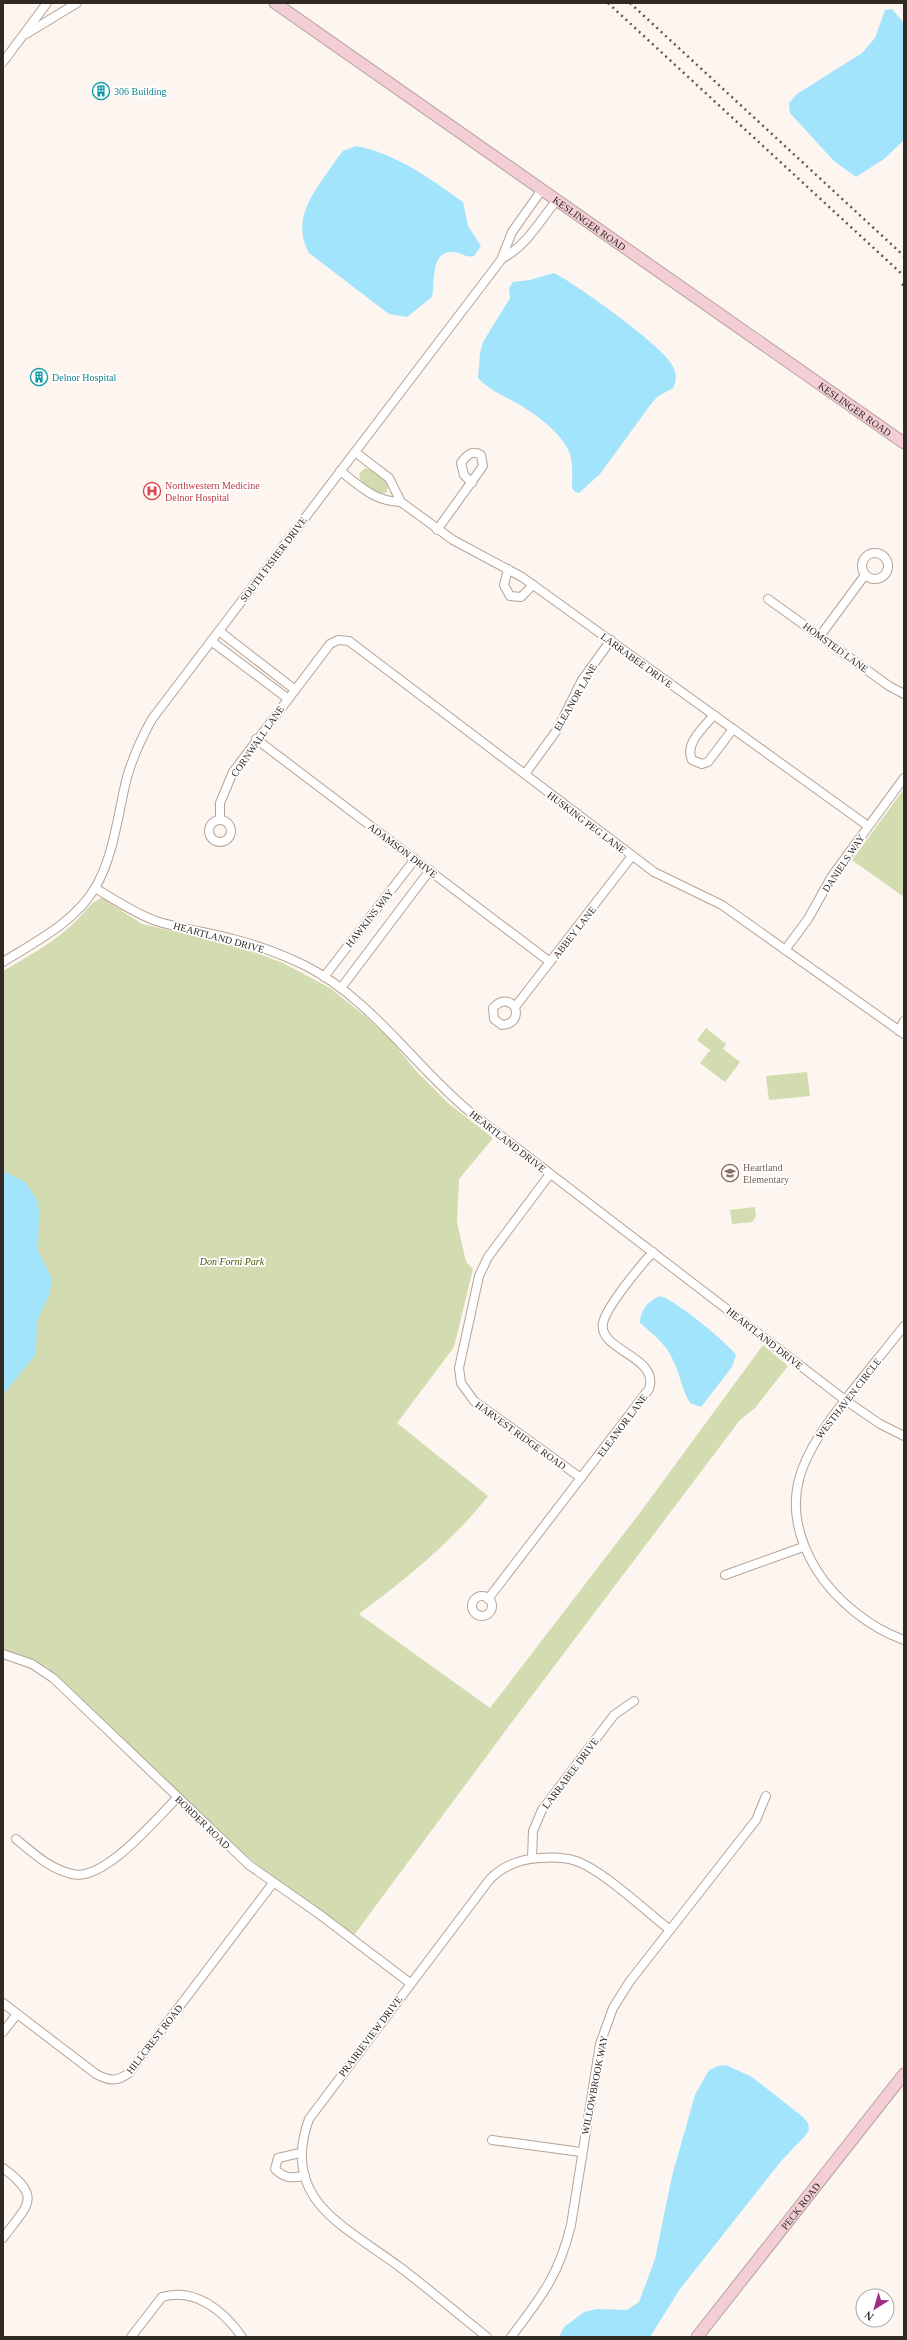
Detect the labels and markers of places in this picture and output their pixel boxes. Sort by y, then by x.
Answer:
building icon: 306 Building [91,81,111,101]
place label: 306 Building [114,86,167,97]
building icon: Delnor Hospital [29,367,49,387]
place label: Delnor Hospital [52,372,116,383]
place label: Northwestern Medicine Delnor Hospital [165,480,260,503]
hospital icon: Northwestern Medicine Delnor Hospital [142,481,162,501]
place label: Heartland Elementary [743,1162,789,1185]
school or university icon: Heartland Elementary [720,1163,740,1183]

